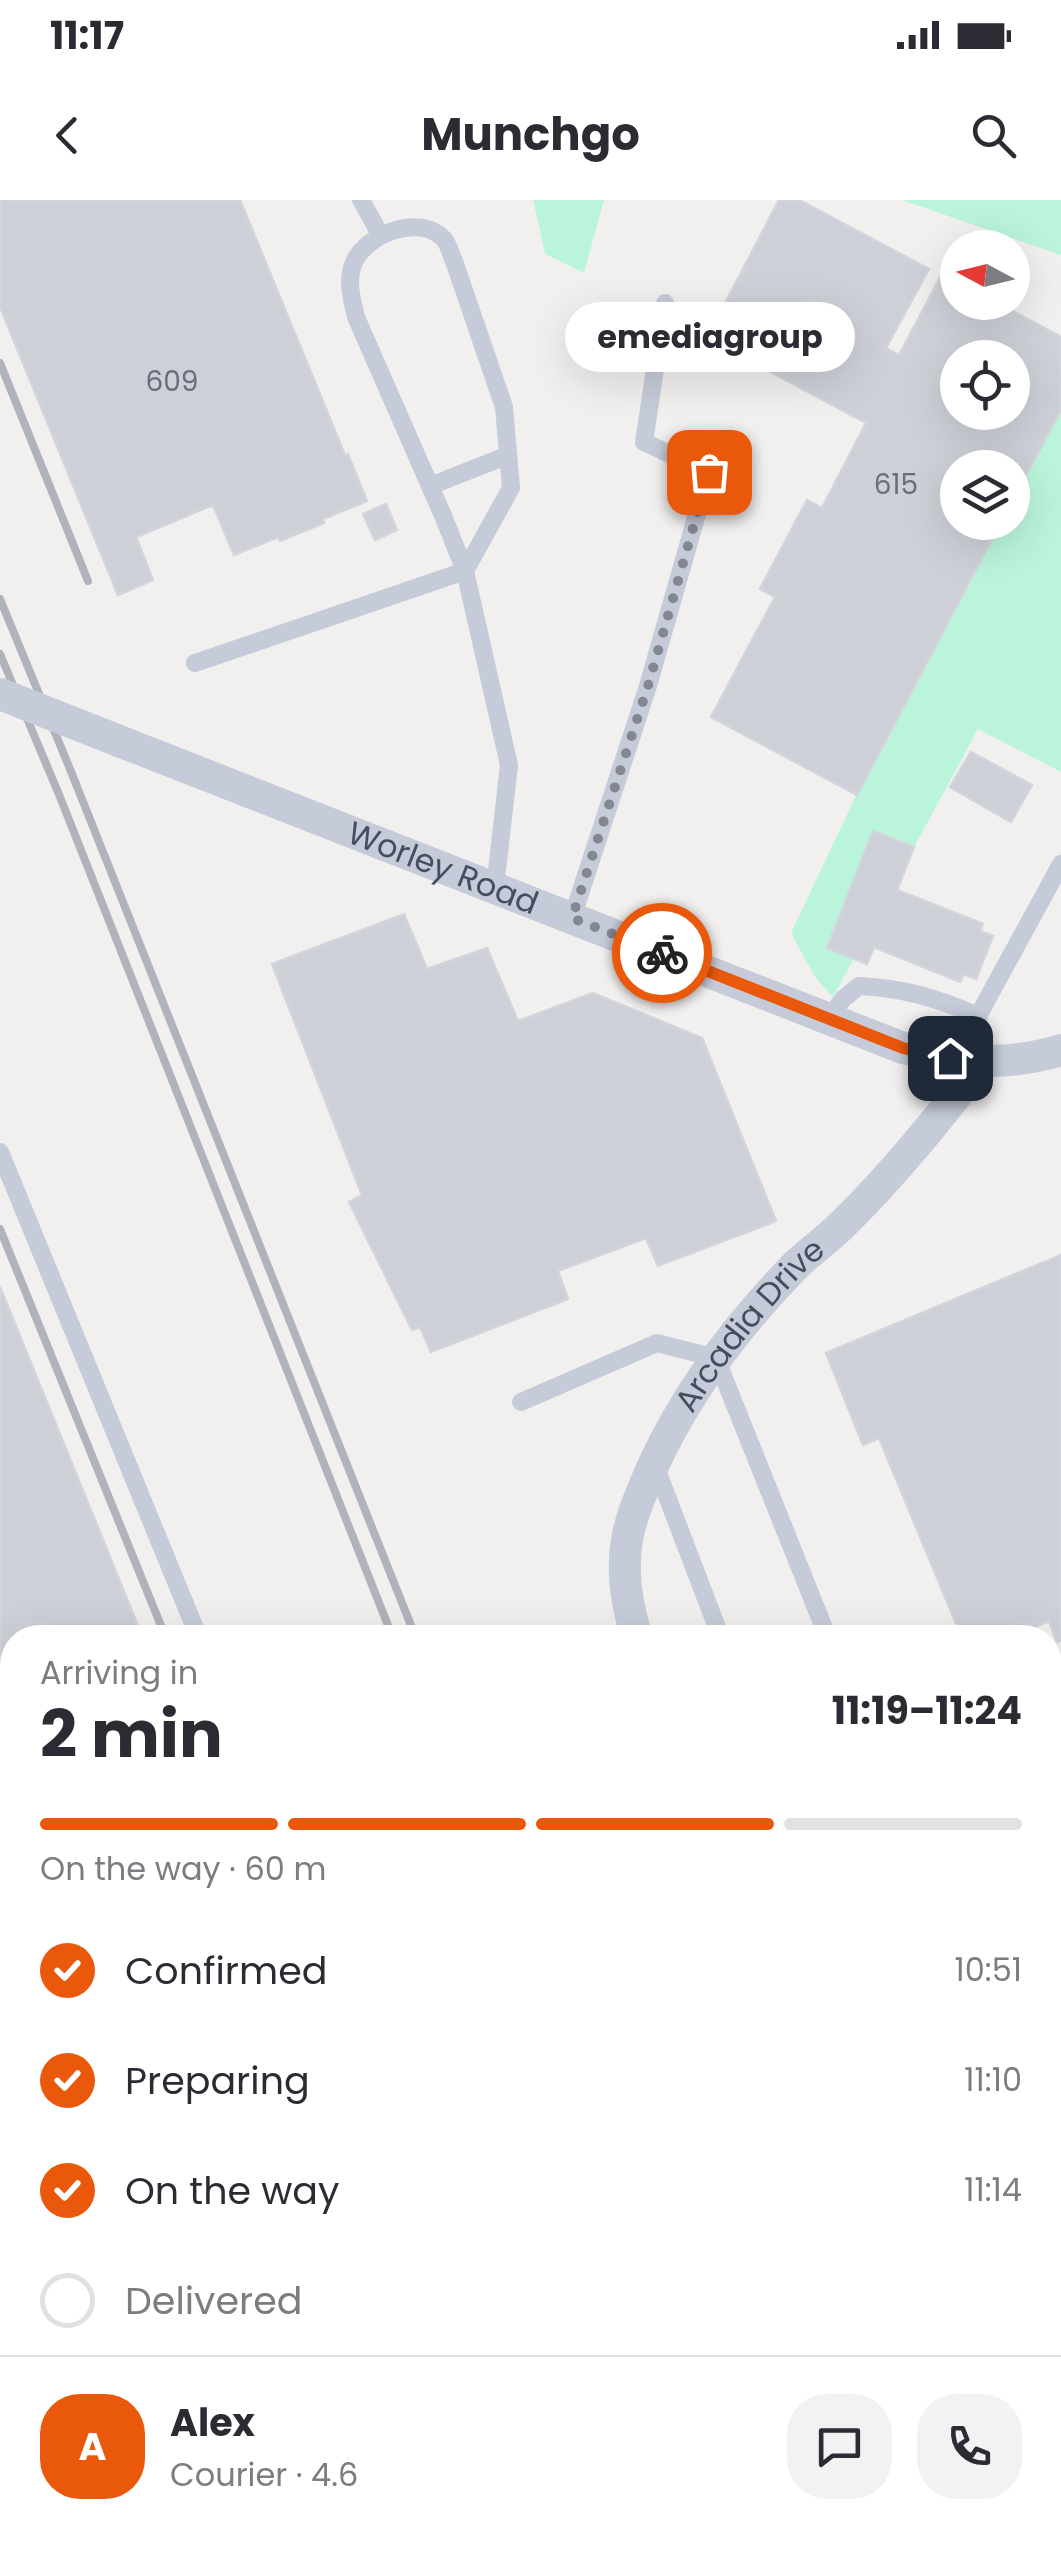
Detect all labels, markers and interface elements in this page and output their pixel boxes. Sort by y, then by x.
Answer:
text: 11:17 [50,9,124,62]
text: Munchgo [421,103,640,166]
icon: back [40,108,95,163]
icon: search [966,108,1021,163]
north arrow [940,230,1030,320]
map controls [940,230,1030,540]
callout: emediagroup [564,302,854,372]
text: emediagroup [597,314,823,359]
button: locate [940,340,1030,430]
house number: 609 [145,362,199,401]
pin [667,430,752,515]
icon: bag [682,445,737,500]
button: layers [940,450,1030,540]
house number: 615 [874,465,918,504]
street label: Worley Road [341,810,545,925]
courier [612,903,712,1003]
icon: bike [635,926,690,981]
pin [908,1016,993,1101]
icon: home [923,1031,978,1086]
street label: Arcadia Drive [663,1227,834,1420]
text: Arriving in [40,1650,198,1695]
text: 11:19–11:24 [832,1684,1022,1737]
text: 2 min [40,1689,223,1780]
text: On the way · 60 m [40,1846,326,1891]
icon: check [40,1943,95,1998]
text: Confirmed [125,1944,327,1997]
text: 10:51 [955,1947,1022,1992]
icon: check [40,2053,95,2108]
text: Preparing [125,2054,310,2107]
text: 11:10 [964,2057,1022,2102]
icon: check [40,2163,95,2218]
text: On the way [125,2164,339,2217]
text: 11:14 [964,2167,1022,2212]
text: Delivered [125,2274,302,2327]
button: chat [787,2394,892,2499]
button: phone [917,2394,1022,2499]
text: Alex [170,2396,255,2449]
text: A [78,2420,107,2473]
text: Courier · 4.6 [170,2452,358,2497]

